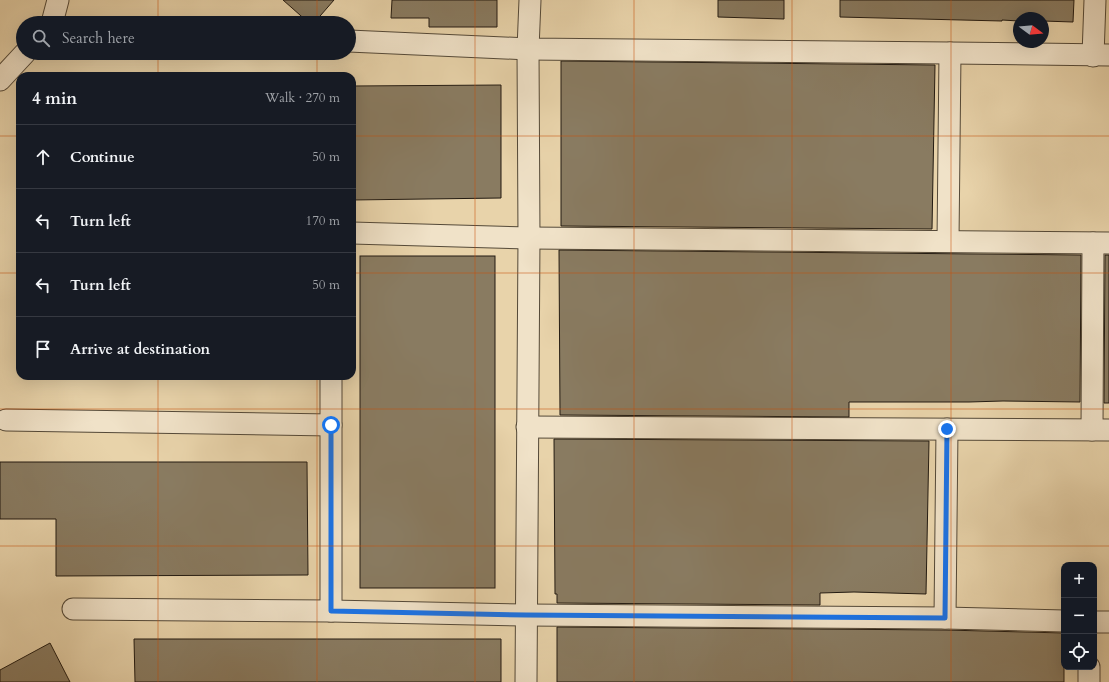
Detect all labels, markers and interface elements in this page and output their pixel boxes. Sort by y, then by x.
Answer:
north arrow [1013,12,1049,48]
search box [16,16,356,60]
icon: search [30,27,52,49]
text: Search here [62,28,135,48]
text: 4 min [32,87,77,110]
text: Walk · 270 m [265,89,340,107]
icon: ahead [32,146,54,168]
text: Continue [70,147,135,167]
text: 50 m [312,148,340,166]
icon: left [32,210,54,232]
text: Turn left [70,211,131,231]
text: 170 m [306,212,340,230]
icon: left [32,274,54,296]
text: Turn left [70,275,131,295]
text: 50 m [312,276,340,294]
icon: arrive [32,338,54,360]
text: Arrive at destination [70,339,210,359]
route start [322,416,340,434]
route end [938,420,956,438]
map controls [1061,562,1097,670]
button: + [1061,562,1097,598]
button: − [1061,598,1097,634]
button: locate [1061,634,1097,670]

